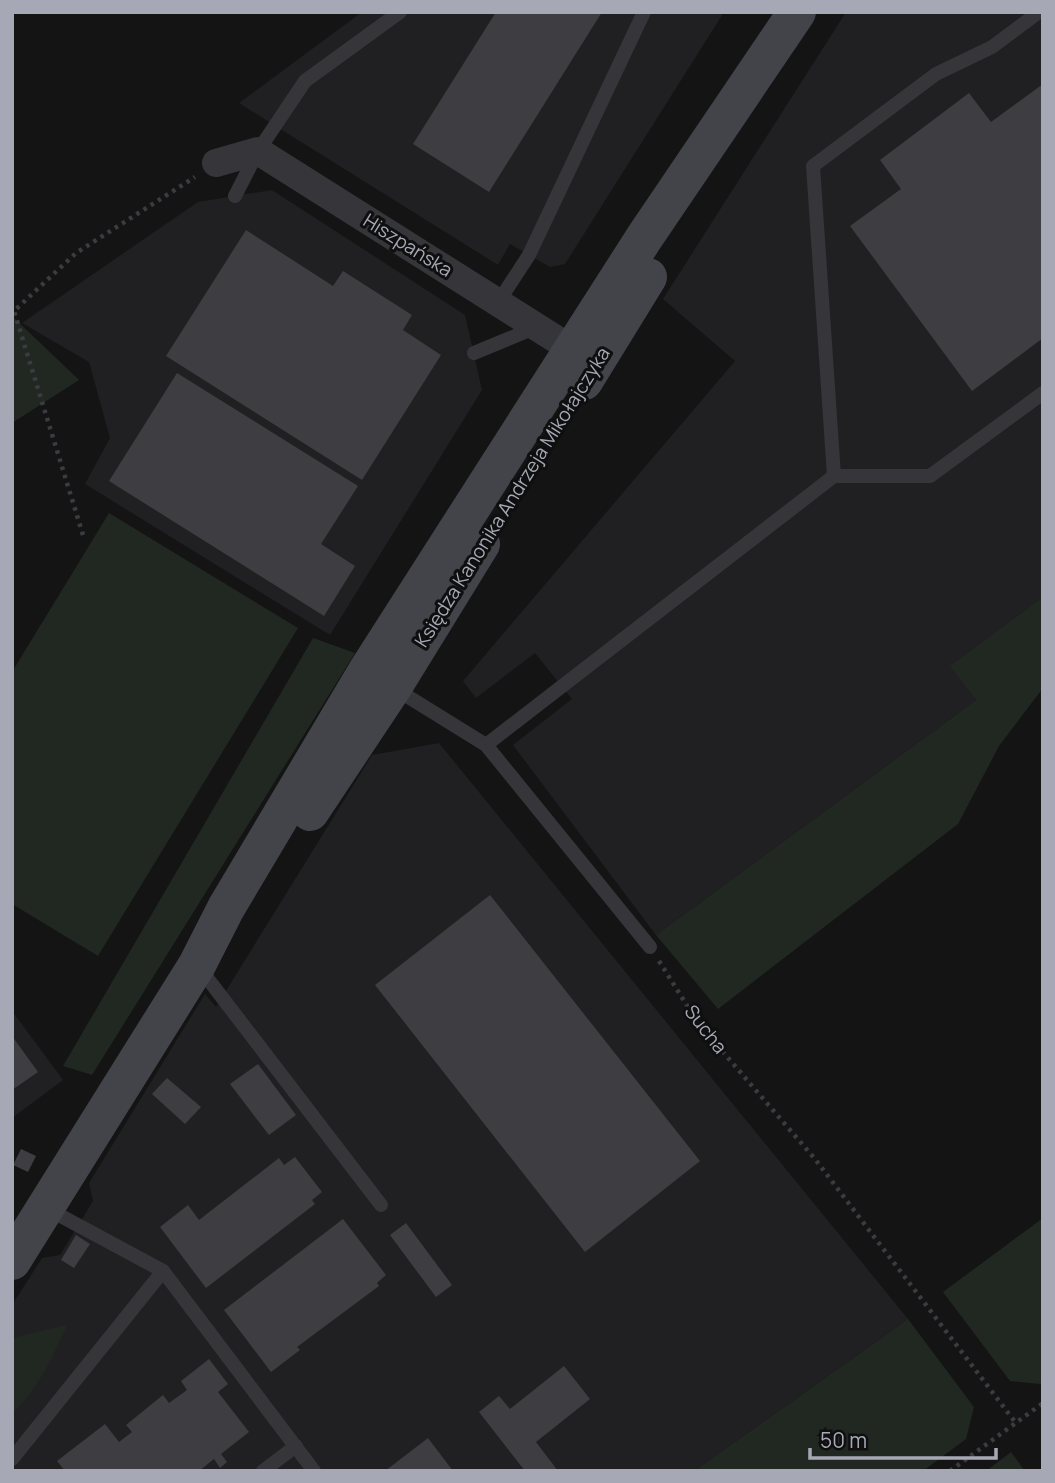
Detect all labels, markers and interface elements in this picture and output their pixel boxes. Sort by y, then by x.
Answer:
street label: Hiszpańska [358,207,458,283]
street label: Księdza Kanonika Andrzeja Mikołajczyka [408,342,616,652]
street label: Sucha [679,999,733,1059]
scale bar [810,1416,996,1460]
text: 50 m [820,1426,867,1454]

